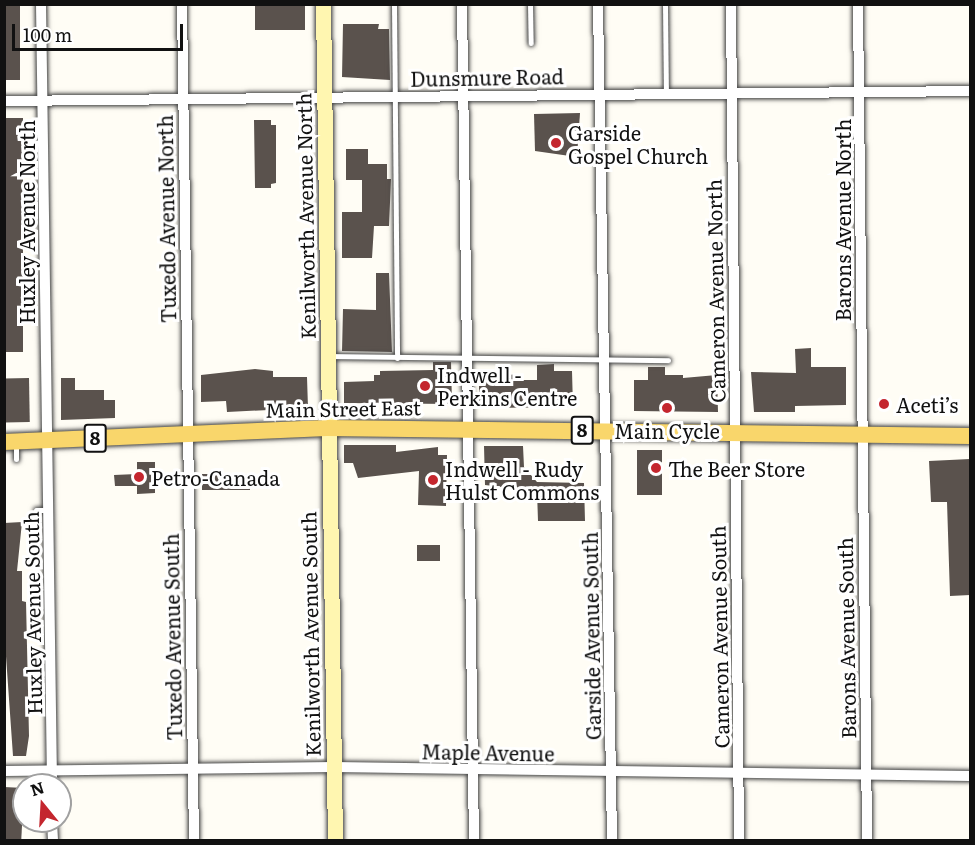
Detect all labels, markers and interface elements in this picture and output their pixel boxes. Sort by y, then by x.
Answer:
scale bar [15,12,186,50]
text: 100 m [23,21,72,48]
street label: Dunsmure Road [410,64,564,90]
street label: Kenilworth Avenue North [291,93,319,339]
street label: Tuxedo Avenue North [152,115,180,323]
street label: Barons Avenue North [830,119,854,321]
street label: Huxley Avenue North [14,120,38,324]
place label: Garside Gospel Church [568,120,708,167]
marker: Garside Gospel Church [549,136,563,150]
street label: Cameron Avenue North [701,179,729,403]
place label: Indwell - Perkins Centre [437,362,577,409]
marker: Indwell - Perkins Centre [418,379,432,393]
place label: Aceti’s [896,392,958,416]
street label: Main Street East [265,395,421,421]
marker: Aceti’s [877,397,891,411]
marker: Main Cycle [660,401,674,415]
road number: 8 [570,415,594,445]
place label: Main Cycle [614,418,720,442]
road number: 8 [83,423,107,453]
place label: Indwell - Rudy Hulst Commons [445,456,599,503]
place label: The Beer Store [668,456,805,480]
marker: The Beer Store [649,461,663,475]
place label: Petro-Canada [151,465,280,489]
marker: Petro-Canada [132,470,146,484]
marker: Indwell - Rudy Hulst Commons [426,473,440,487]
street label: Huxley Avenue South [18,511,46,715]
street label: Kenilworth Avenue South [296,511,324,757]
street label: Cameron Avenue South [705,525,733,749]
street label: Garside Avenue South [577,532,605,740]
street label: Tuxedo Avenue South [158,533,186,741]
street label: Barons Avenue South [832,537,860,739]
street label: Maple Avenue [421,739,555,765]
north arrow [12,773,72,833]
text: N [27,774,47,801]

